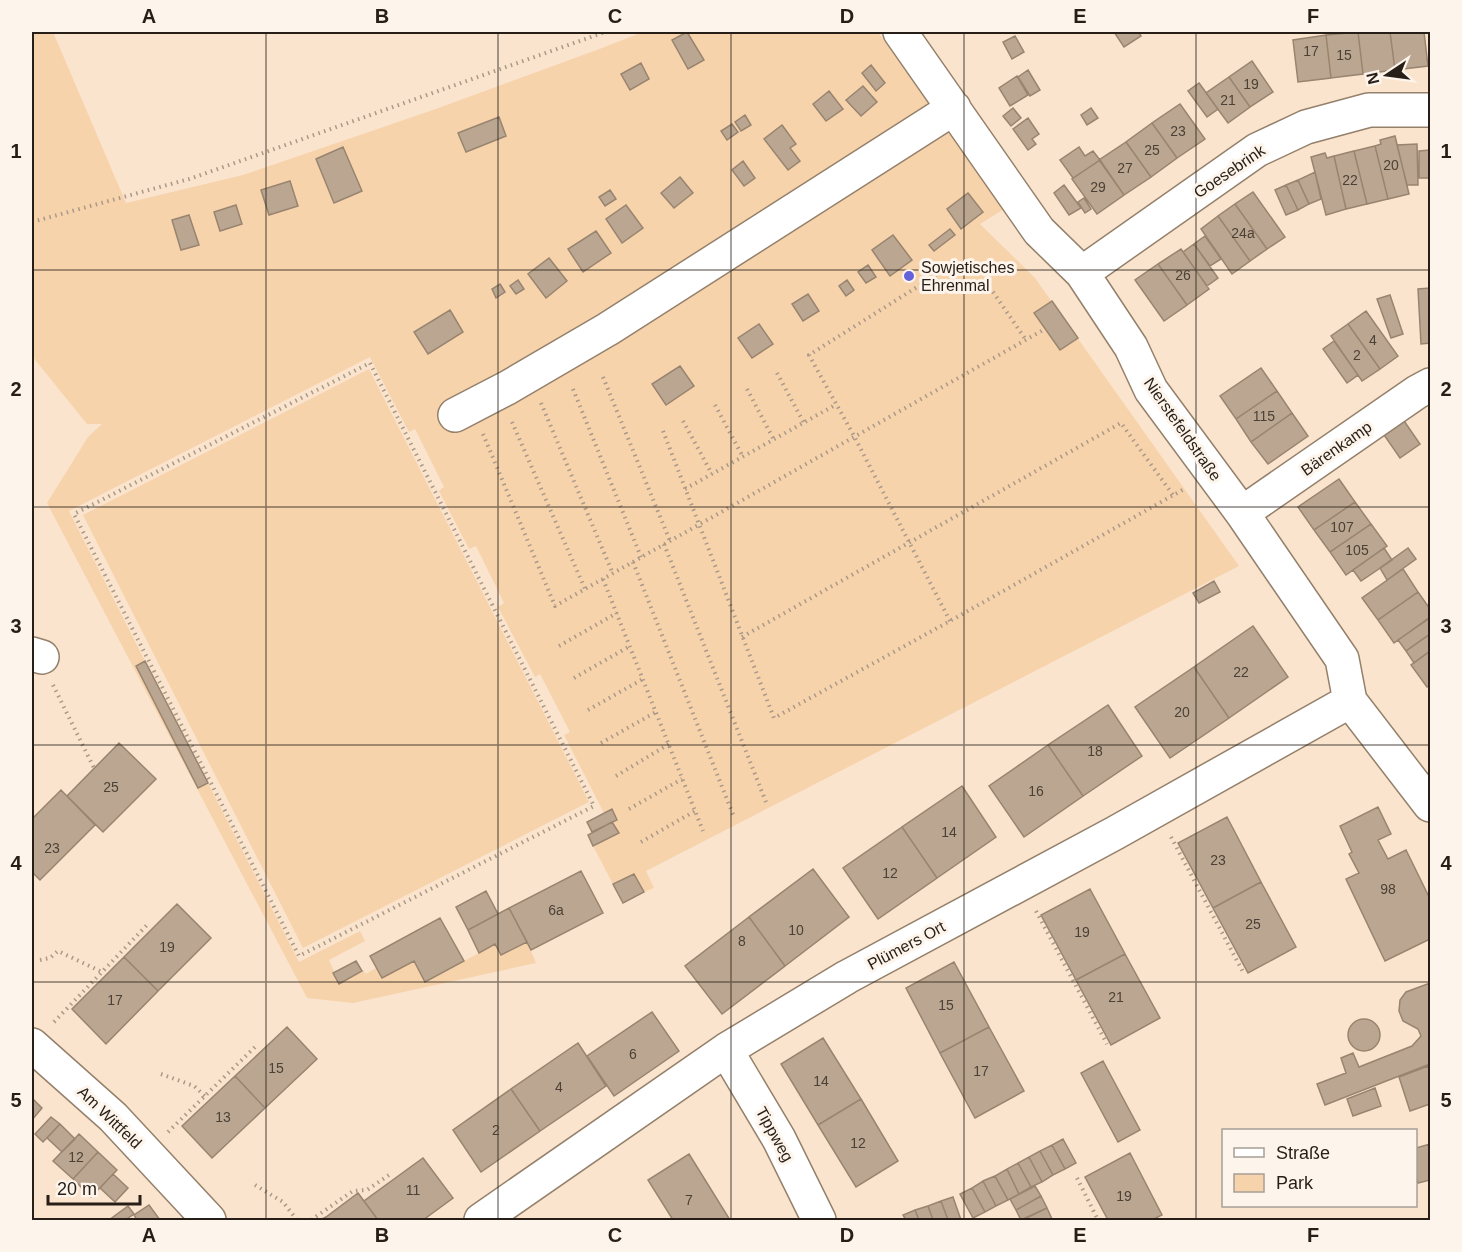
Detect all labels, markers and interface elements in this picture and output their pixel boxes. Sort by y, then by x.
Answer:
text: A [142,5,156,27]
text: B [375,5,389,27]
text: C [608,5,622,27]
text: D [840,5,854,27]
text: E [1073,5,1087,27]
text: F [1307,5,1319,27]
house number: 17 [1303,43,1319,59]
north arrow [1357,45,1417,105]
house number: 15 [1336,47,1352,63]
text: N [1363,71,1382,86]
house number: 19 [1243,76,1259,92]
house number: 21 [1220,92,1236,108]
house number: 23 [1170,123,1186,139]
text: 1 [10,140,22,162]
text: 1 [1440,140,1452,162]
street label: Goesebrink [1191,141,1269,201]
house number: 25 [1144,142,1160,158]
house number: 20 [1383,157,1399,173]
house number: 27 [1117,160,1133,176]
house number: 22 [1342,172,1358,188]
house number: 29 [1090,179,1106,195]
house number: 24a [1231,225,1255,241]
place label: Sowjetisches Ehrenmal [921,259,1014,294]
house number: 26 [1175,267,1191,283]
marker: Sowjetisches Ehrenmal [902,269,916,283]
house number: 4 [1369,332,1377,348]
house number: 2 [1353,347,1361,363]
street label: Nierstefeldstraße [1141,375,1225,484]
text: 2 [10,378,22,400]
text: 2 [1440,378,1452,400]
house number: 115 [1253,408,1275,424]
street label: Bärenkamp [1298,418,1375,479]
house number: 107 [1330,519,1354,535]
house number: 105 [1345,542,1369,558]
text: 3 [10,615,22,637]
text: 3 [1440,615,1452,637]
house number: 22 [1233,664,1249,680]
house number: 20 [1174,704,1190,720]
house number: 18 [1087,743,1103,759]
house number: 25 [103,779,119,795]
house number: 16 [1028,783,1044,799]
house number: 14 [941,824,957,840]
house number: 23 [44,840,60,856]
text: 4 [10,852,22,874]
house number: 23 [1210,852,1226,868]
text: 4 [1440,852,1452,874]
house number: 12 [882,865,898,881]
house number: 98 [1380,881,1396,897]
house number: 6a [548,902,564,918]
house number: 25 [1245,916,1261,932]
street label: Plümers Ort [865,918,948,973]
house number: 10 [788,922,804,938]
house number: 19 [1074,924,1090,940]
house number: 8 [738,933,746,949]
house number: 19 [159,939,175,955]
house number: 21 [1108,989,1124,1005]
house number: 17 [107,992,123,1008]
house number: 15 [938,997,954,1013]
house number: 6 [629,1046,637,1062]
house number: 15 [268,1060,284,1076]
house number: 17 [973,1063,989,1079]
house number: 14 [813,1073,829,1089]
house number: 4 [555,1079,563,1095]
street label: Am Wittfeld [74,1083,145,1152]
text: 5 [10,1089,22,1111]
text: 5 [1440,1089,1452,1111]
street label: Tippweg [753,1104,797,1165]
house number: 13 [215,1109,231,1125]
house number: 2 [492,1122,500,1138]
legend [1222,1129,1417,1207]
house number: 12 [850,1135,866,1151]
text: Straße [1276,1143,1330,1163]
house number: 12 [68,1149,84,1165]
scale bar [48,1168,140,1206]
text: Park [1276,1173,1314,1193]
text: 20 m [57,1179,97,1199]
house number: 11 [406,1182,420,1198]
house number: 19 [1116,1188,1132,1204]
house number: 7 [685,1192,693,1208]
text: A [142,1224,156,1246]
text: B [375,1224,389,1246]
text: C [608,1224,622,1246]
text: D [840,1224,854,1246]
text: E [1073,1224,1087,1246]
text: F [1307,1224,1319,1246]

